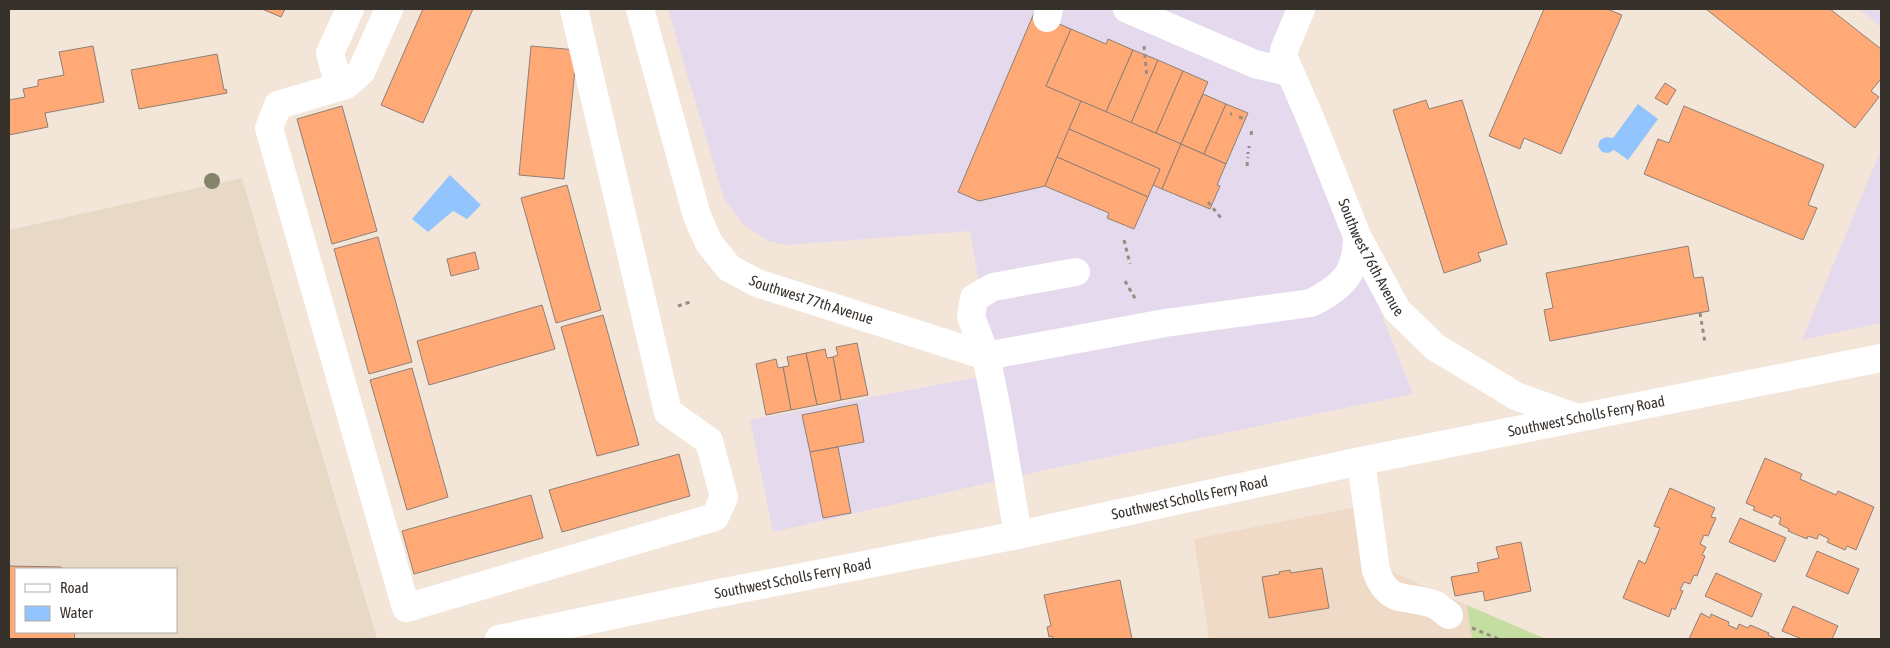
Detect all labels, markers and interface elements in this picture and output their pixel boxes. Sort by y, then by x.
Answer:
street label: Southwest 76th Avenue [1335,196,1407,320]
street label: Southwest 77th Avenue [747,272,876,328]
street label: Southwest Scholls Ferry Road [1506,392,1666,440]
street label: Southwest Scholls Ferry Road [1110,472,1269,523]
street label: Southwest Scholls Ferry Road [713,555,873,602]
legend [15,568,178,633]
text: Road [60,579,89,596]
text: Water [60,604,93,621]

